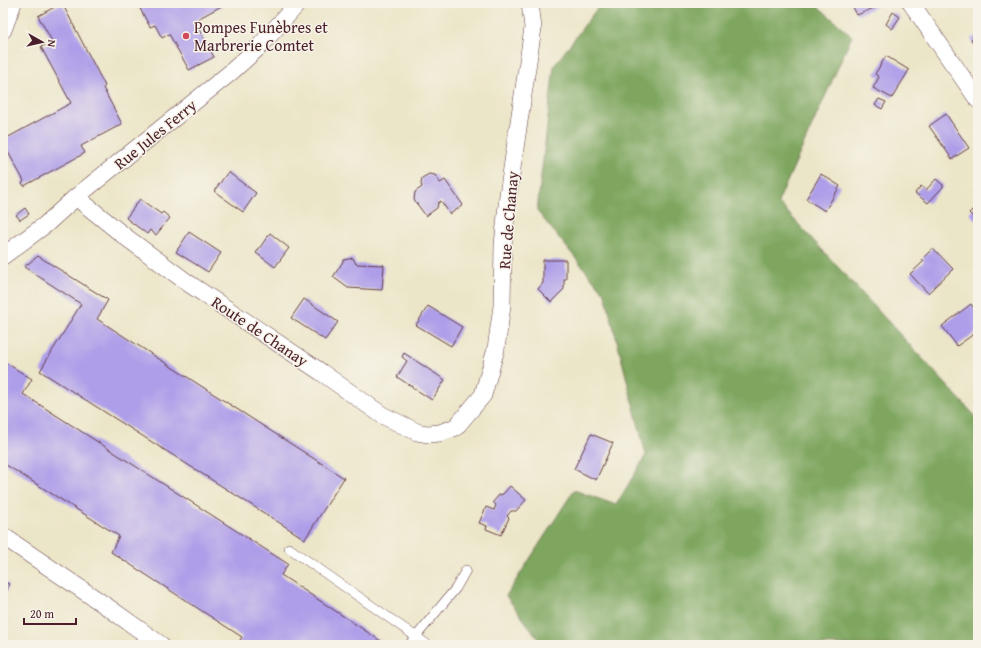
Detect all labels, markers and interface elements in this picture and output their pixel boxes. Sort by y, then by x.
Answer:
place label: Pompes Funèbres et Marbrerie Comtet [194,15,328,57]
north arrow [22,22,62,62]
marker: Pompes Funèbres et Marbrerie Comtet [181,31,191,41]
text: N [43,39,60,49]
street label: Rue Jules Ferry [108,93,202,175]
street label: Rue de Chanay [492,170,524,270]
street label: Route de Chanay [207,290,313,372]
scale bar [24,600,76,626]
text: 20 m [30,605,54,622]

